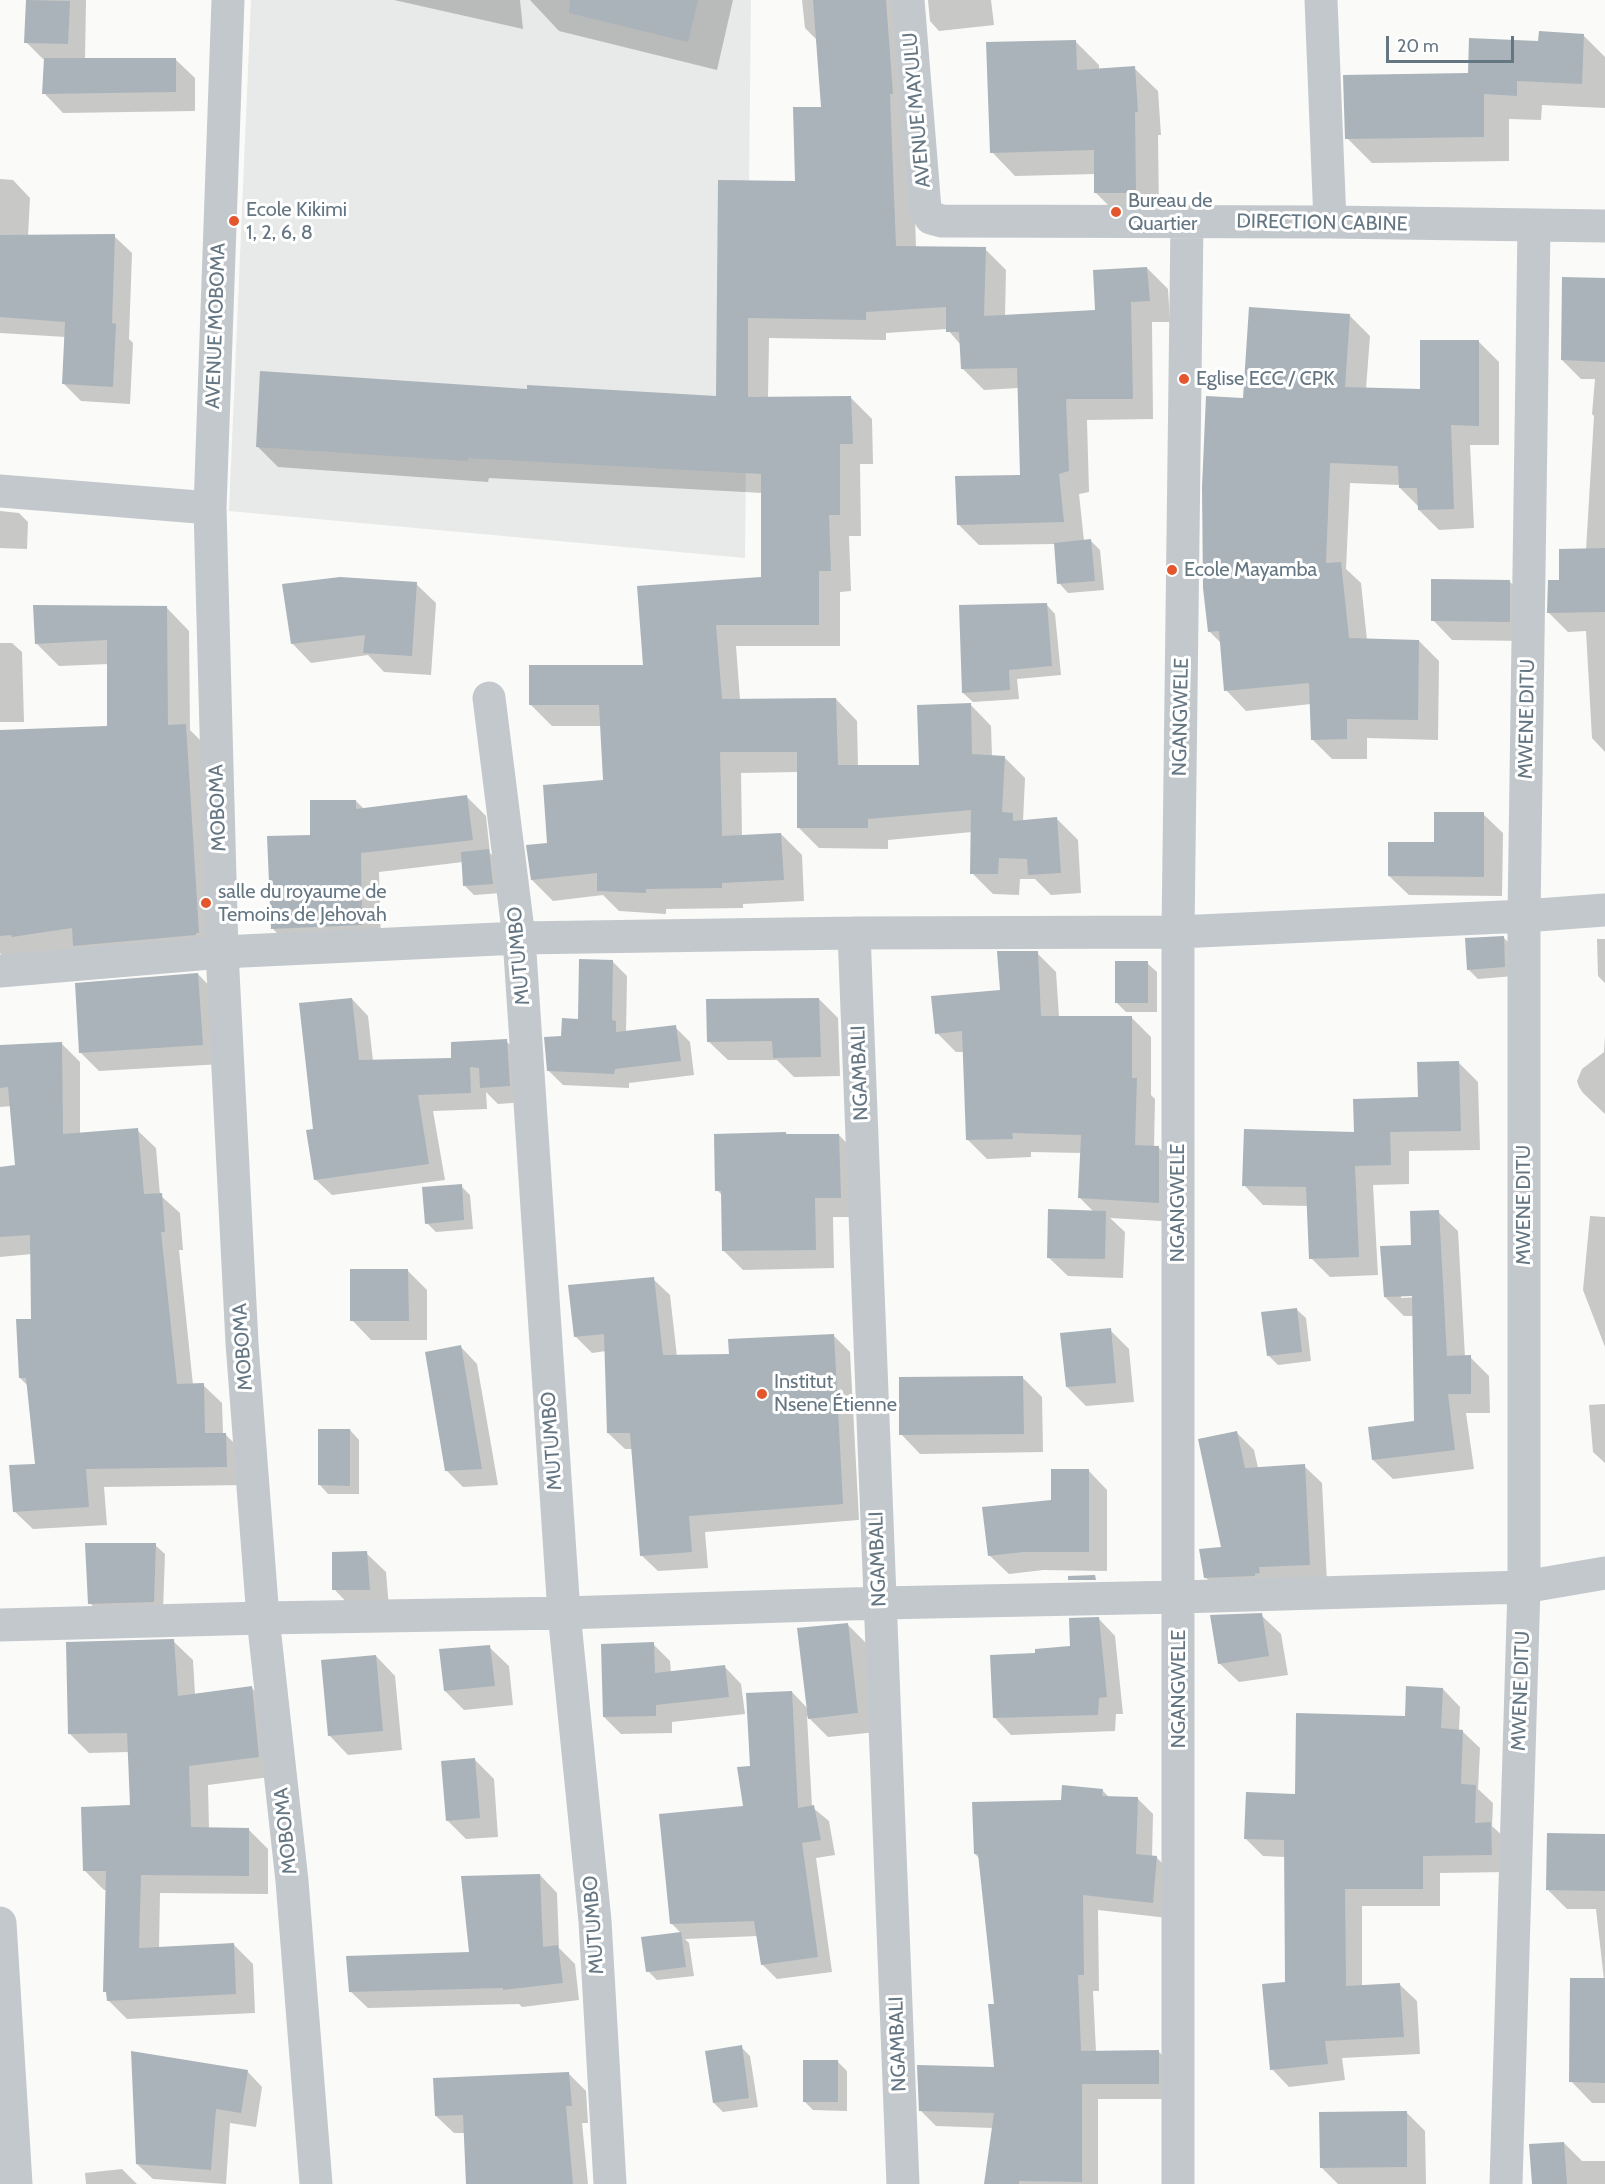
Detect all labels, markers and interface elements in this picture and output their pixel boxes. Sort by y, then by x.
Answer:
scale bar [1389,24,1516,62]
street label: AVENUE MAYULU [898,31,936,189]
text: 20 m [1397,35,1439,57]
place label: Bureau de Quartier [1128,189,1213,236]
place label: Ecole Kikimi 1, 2, 6, 8 [246,198,347,245]
marker: Bureau de Quartier [1109,205,1123,219]
street label: DIRECTION CABINE [1236,210,1408,236]
marker: Ecole Kikimi 1, 2, 6, 8 [227,214,241,228]
street label: AVENUE MOBOMA [201,243,231,409]
place label: Eglise ECC / CPK [1196,367,1334,391]
marker: Eglise ECC / CPK [1177,372,1191,386]
place label: Ecole Mayamba [1184,558,1317,582]
marker: Ecole Mayamba [1165,563,1179,577]
street label: NGANGWELE [1168,658,1194,776]
street label: MWENE DITU [1514,659,1540,779]
street label: MOBOMA [204,764,232,852]
place label: salle du royaume de Temoins de Jehovah [218,880,387,927]
marker: salle du royaume de Temoins de Jehovah [199,896,213,910]
street label: MUTUMBO [503,906,535,1006]
street label: NGAMBALI [846,1025,874,1121]
street label: NGANGWELE [1166,1144,1190,1262]
street label: MWENE DITU [1512,1145,1536,1265]
street label: MOBOMA [228,1303,258,1391]
place label: Institut Nsene Étienne [774,1370,897,1417]
marker: Institut Nsene Étienne [755,1387,769,1401]
street label: MUTUMBO [537,1391,567,1491]
street label: NGAMBALI [864,1511,892,1607]
street label: NGANGWELE [1167,1630,1191,1748]
street label: MWENE DITU [1507,1630,1535,1752]
street label: MOBOMA [270,1786,302,1876]
street label: MUTUMBO [579,1875,609,1975]
street label: NGAMBALI [884,1996,912,2092]

